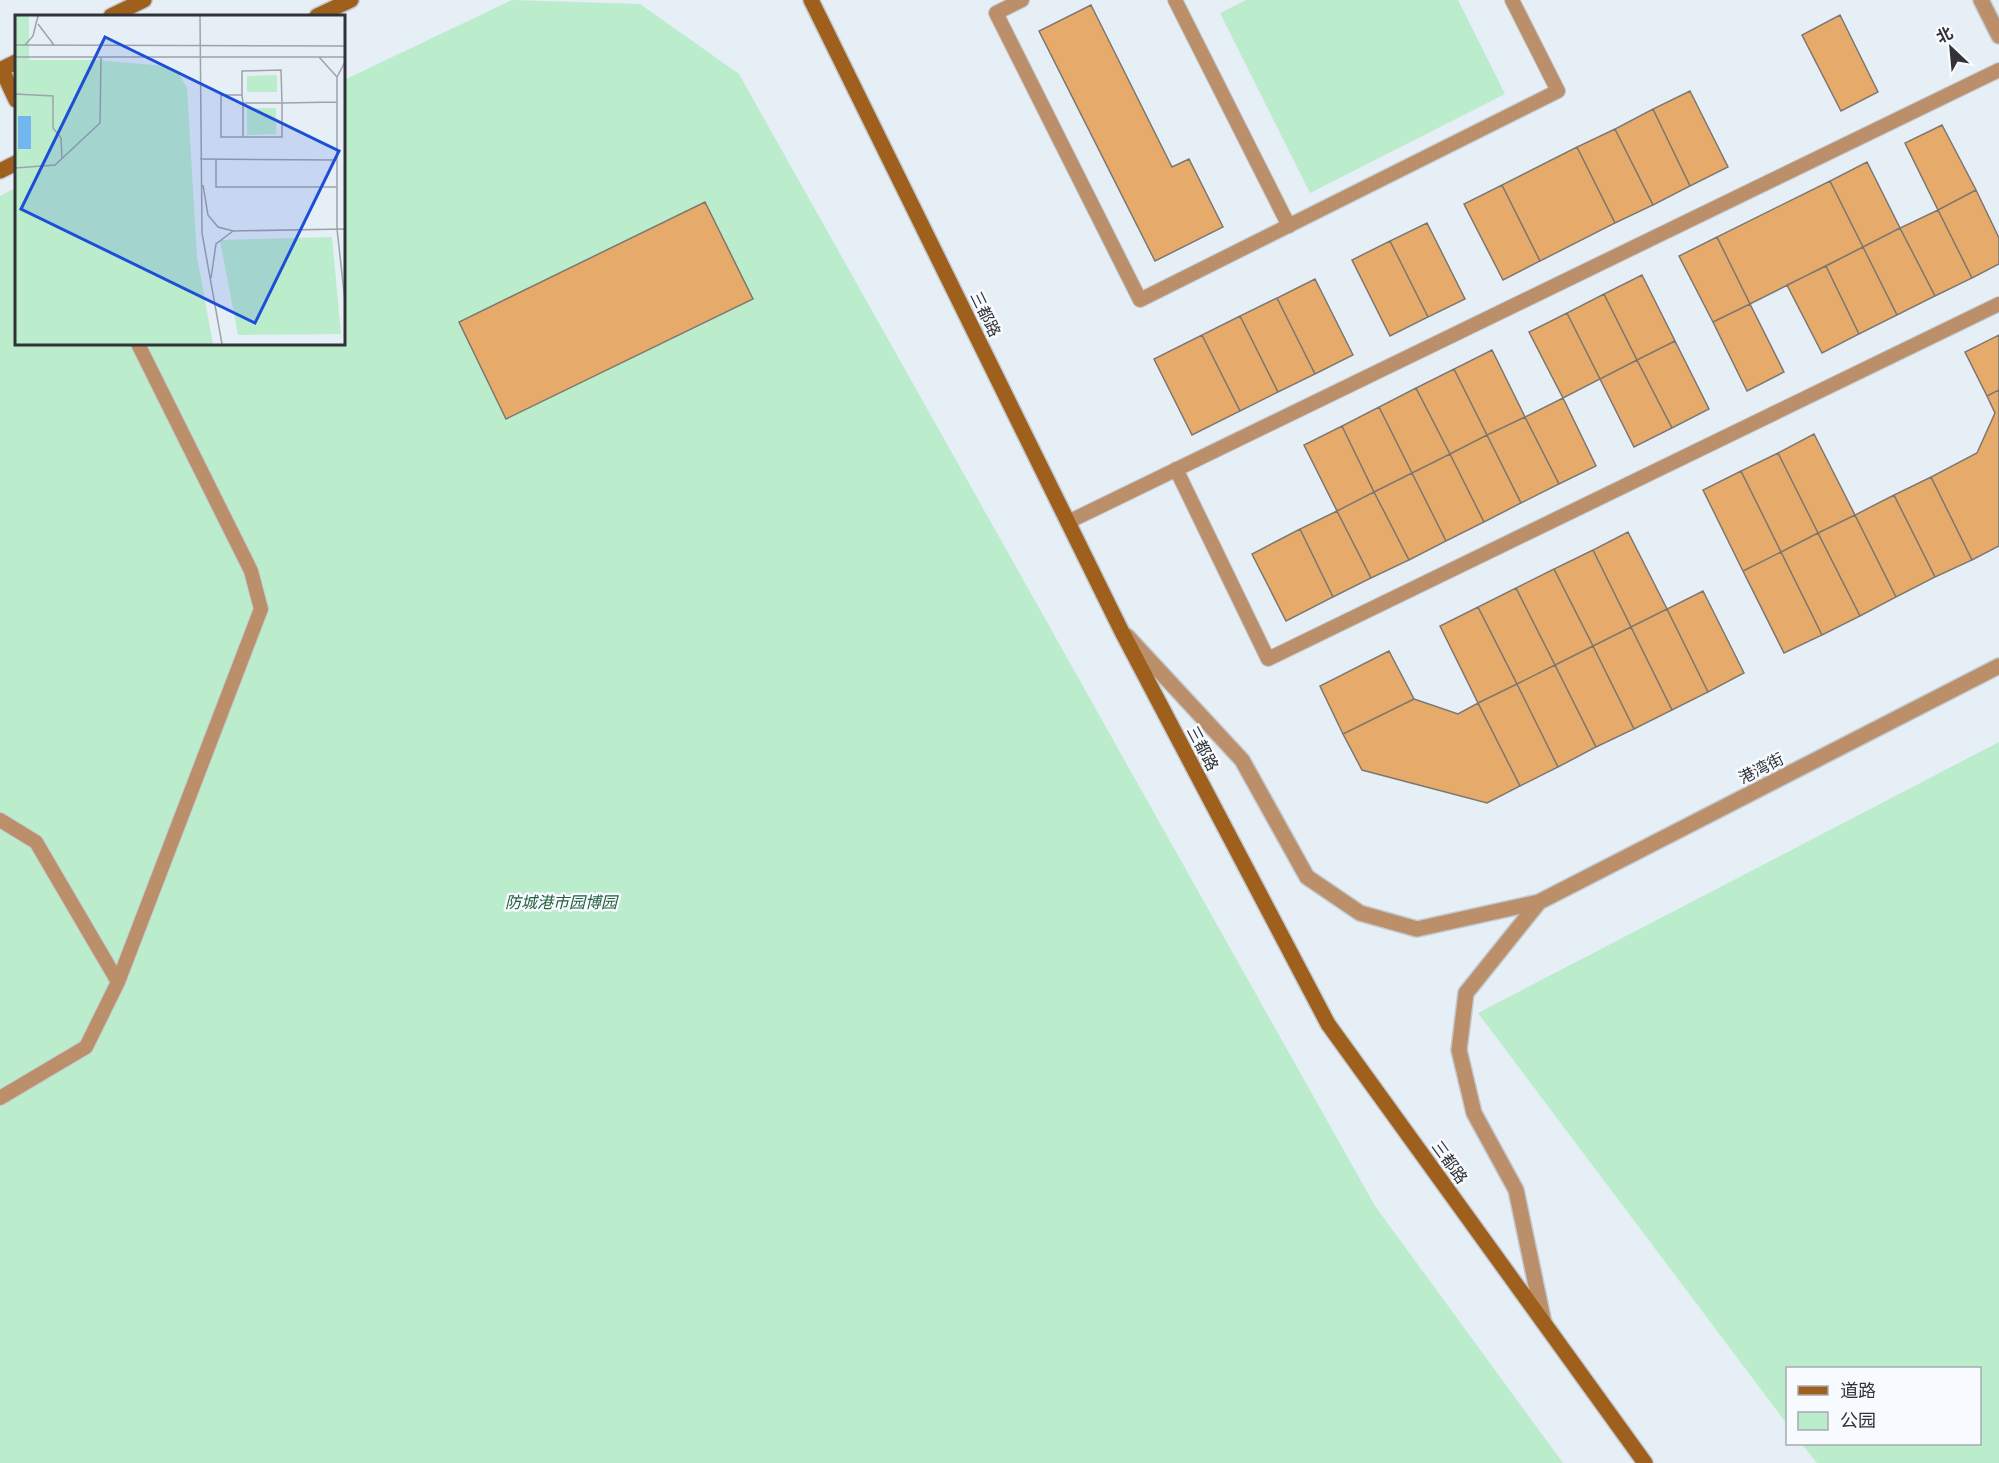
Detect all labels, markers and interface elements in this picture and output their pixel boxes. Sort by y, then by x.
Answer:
inset map [15,15,345,345]
north arrow [1921,18,1981,78]
text: 北 [1932,21,1956,48]
street label: 三都路 [966,288,1006,340]
street label: 三都路 [1182,722,1224,774]
street label: 港湾街 [1735,747,1787,789]
park label: 防城港市园博园 [505,891,619,913]
street label: 三都路 [1427,1136,1473,1188]
legend [1786,1367,1981,1445]
text: 道路 [1840,1378,1876,1402]
text: 公园 [1840,1408,1876,1432]

